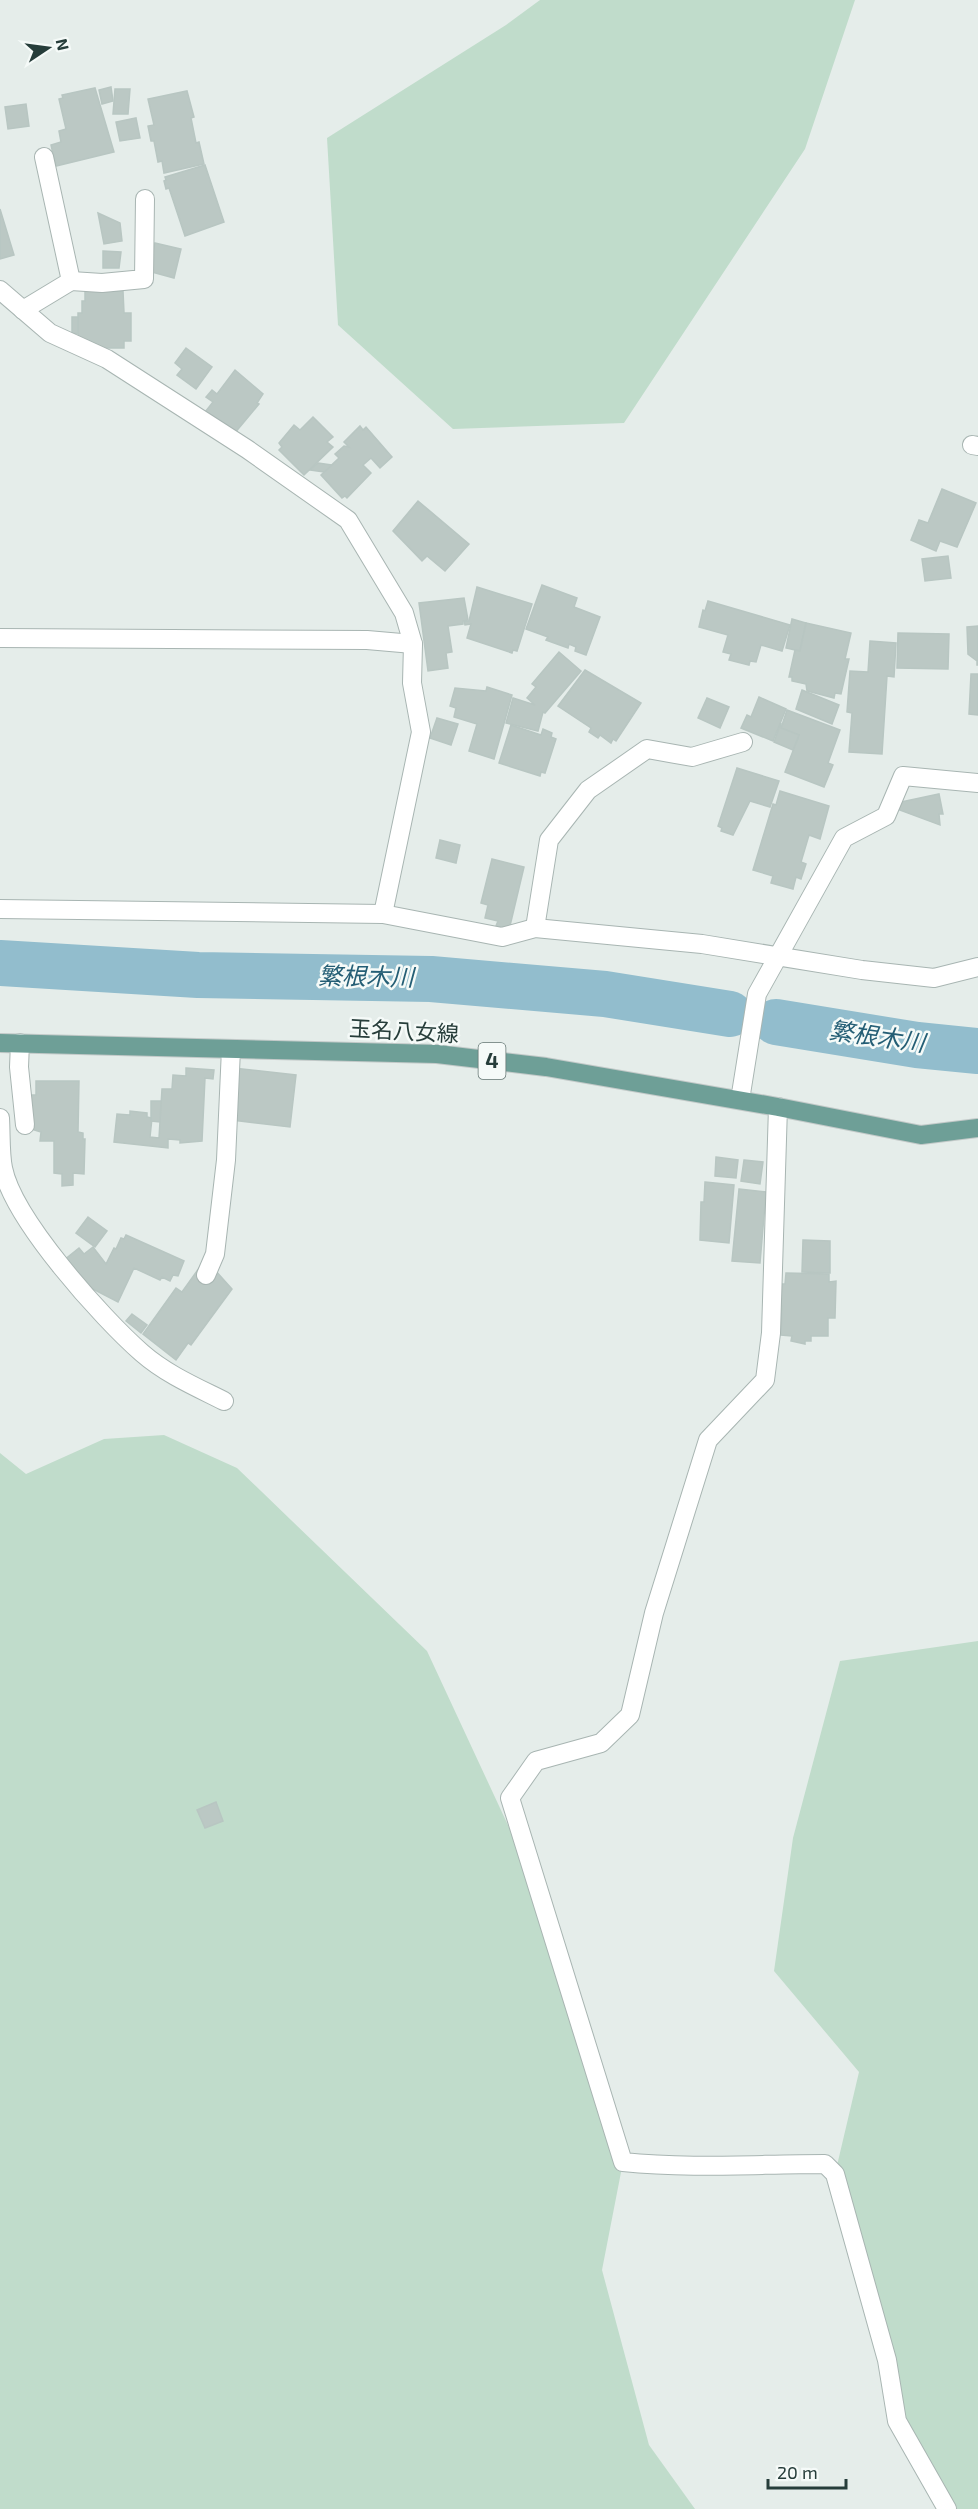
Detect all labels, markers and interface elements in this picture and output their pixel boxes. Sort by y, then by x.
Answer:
north arrow [18,18,78,78]
text: N [53,37,74,52]
water label: 繁根木川 [318,960,417,991]
street label: 玉名八女線 [348,1014,460,1046]
water label: 繁根木川 [828,1014,930,1057]
road number: 4 [478,1043,506,1079]
scale bar [768,2452,846,2490]
text: 20 m [777,2461,818,2483]

